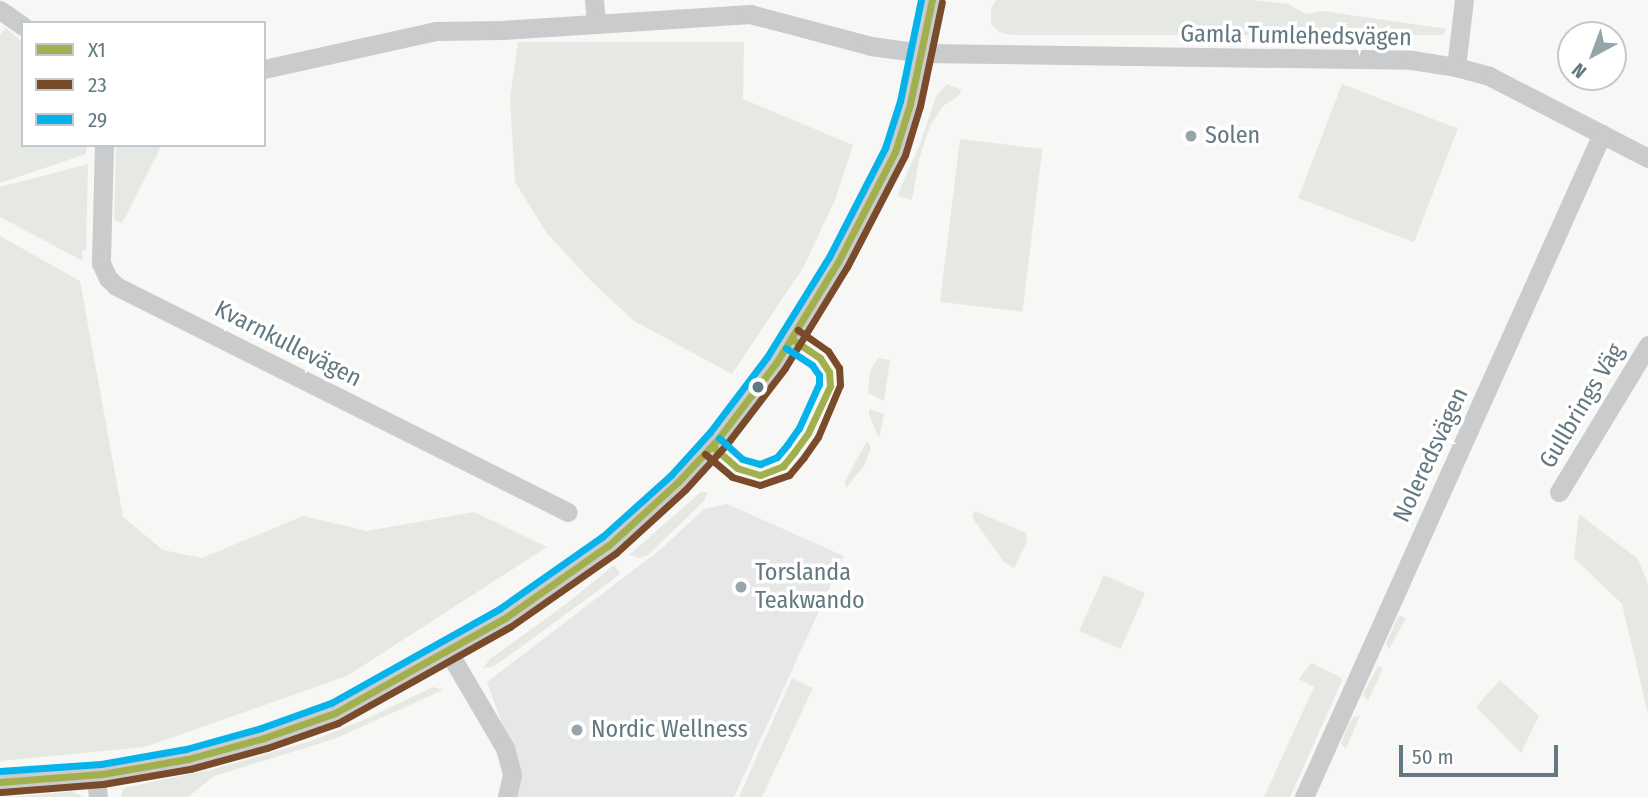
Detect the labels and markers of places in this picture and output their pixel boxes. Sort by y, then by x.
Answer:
place label: Solen [1205,122,1260,150]
marker: Solen [1183,128,1199,144]
unlabelled marker [751,380,765,394]
place label: Torslanda Teakwando [755,559,865,615]
marker: Torslanda Teakwando [733,579,749,595]
place label: Nordic Wellness [591,716,748,744]
marker: Nordic Wellness [569,722,585,738]

